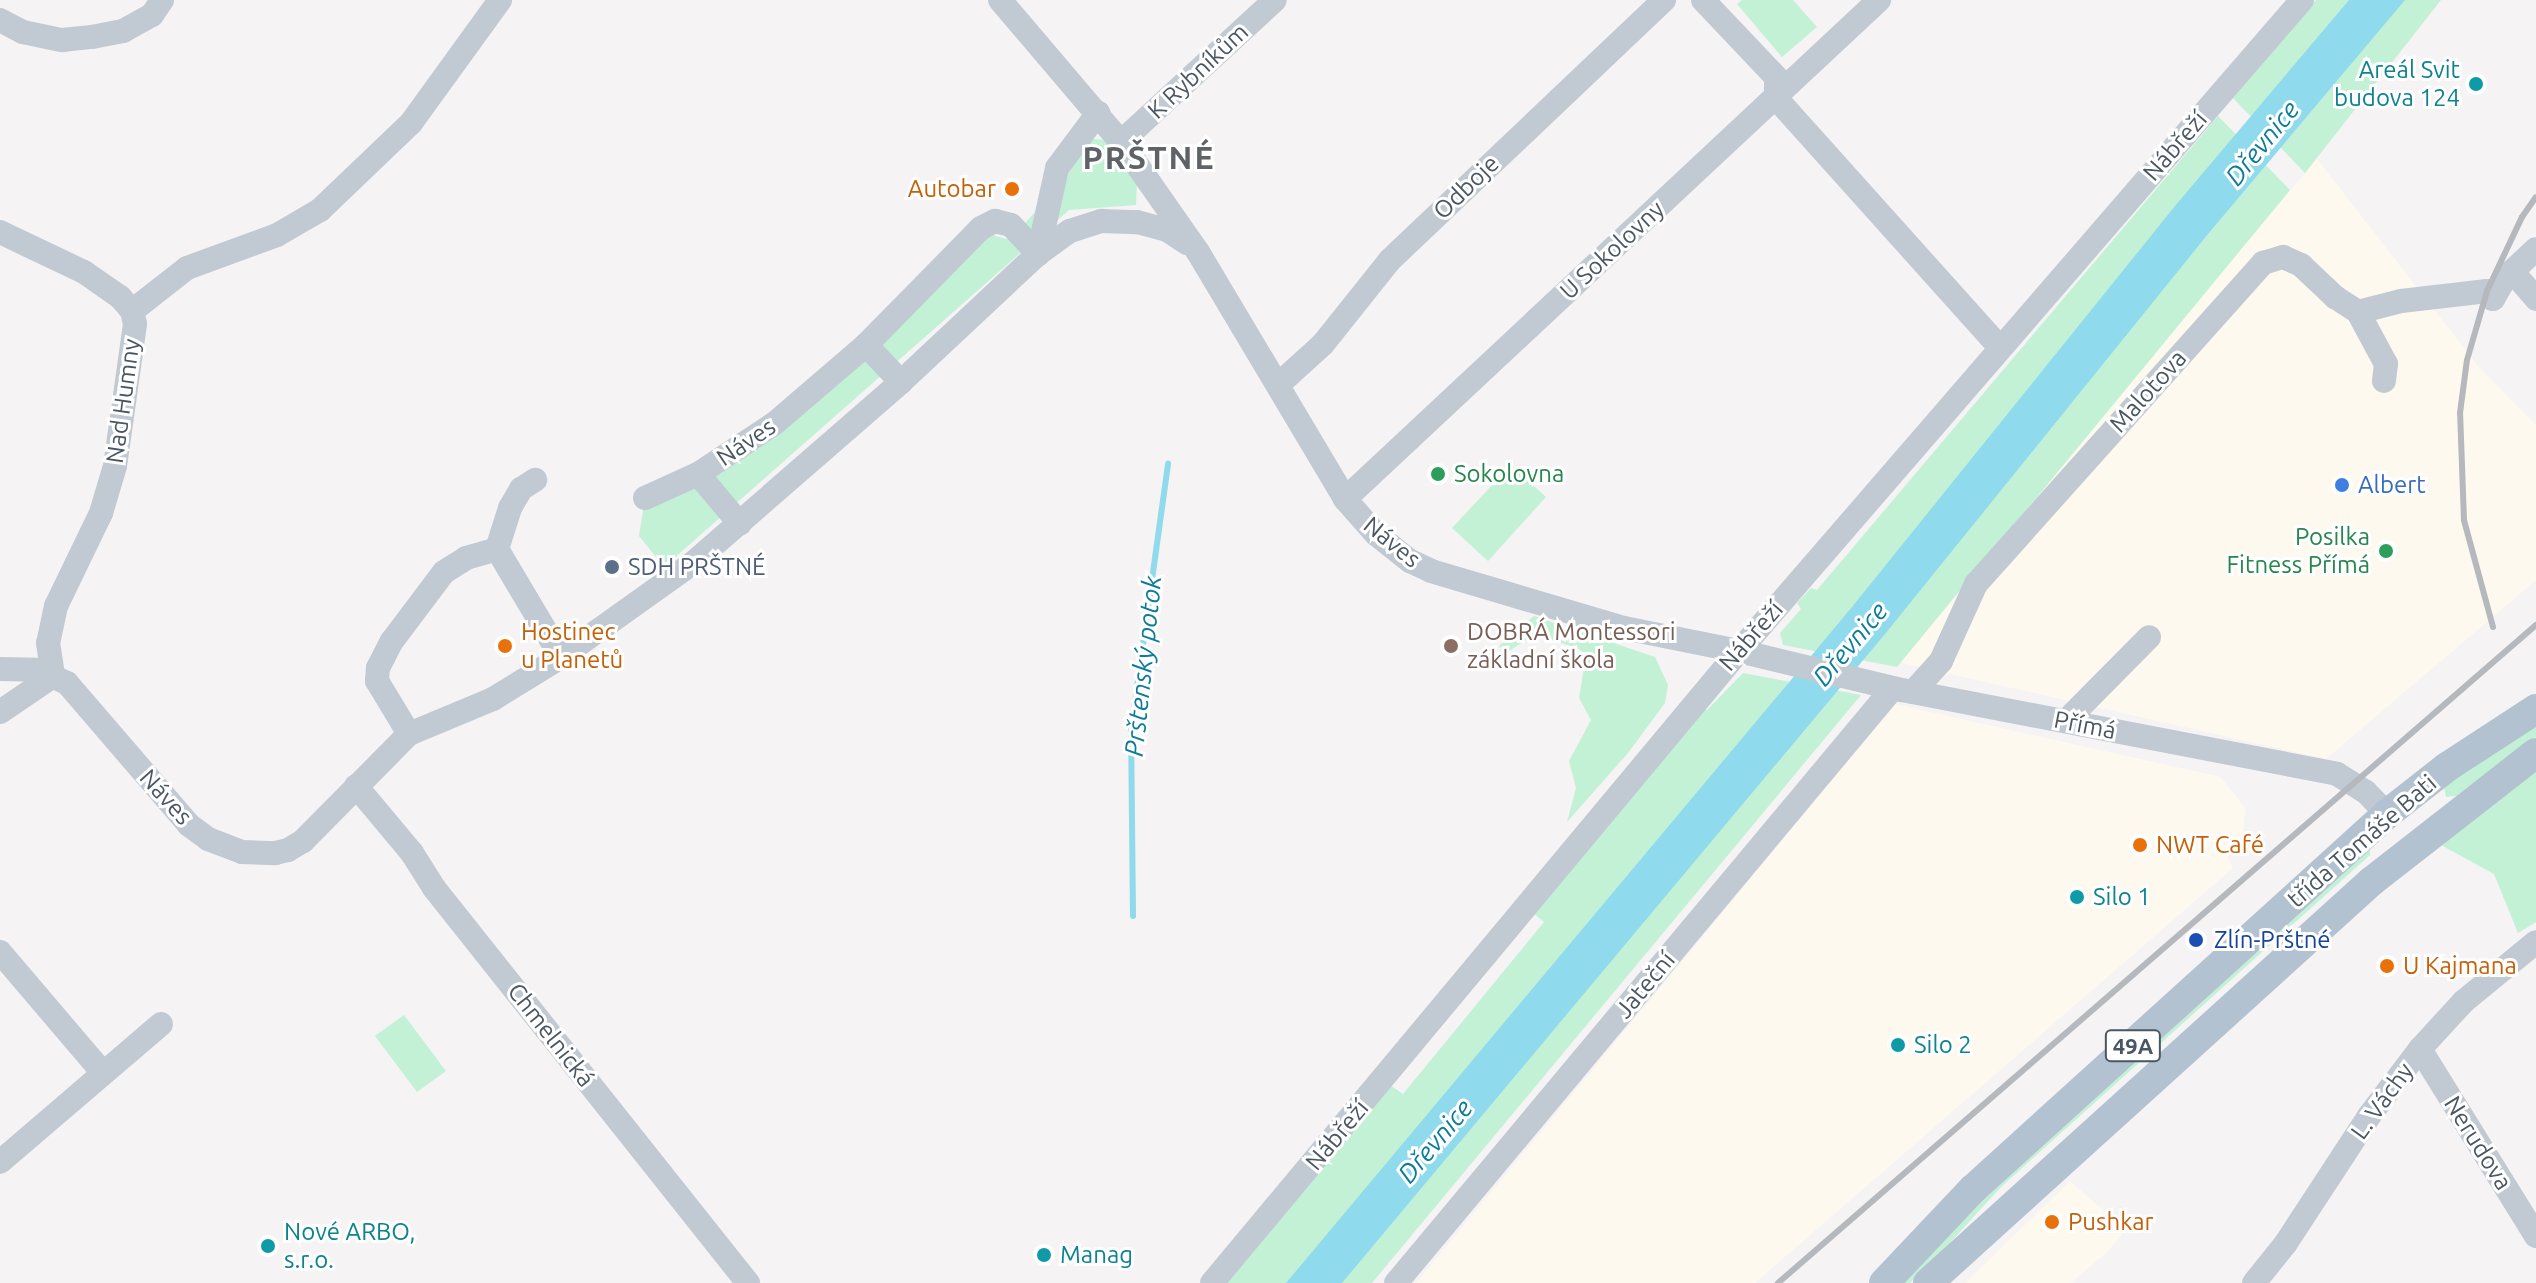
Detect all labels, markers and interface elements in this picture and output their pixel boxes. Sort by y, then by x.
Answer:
street label: K Rybníkům [1142,17,1254,125]
place label: Areál Svit budova 124 [2334,56,2460,112]
marker: Areál Svit budova 124 [2467,75,2485,93]
water label: Dřevnice [2219,94,2305,192]
street label: Nábřeží [2137,105,2213,187]
district label: PRŠTNÉ [1082,138,1216,176]
street label: Odboje [1427,149,1505,225]
place label: Autobar [908,175,996,203]
marker: Autobar [1003,180,1021,198]
street label: U Sokolovny [1554,195,1670,305]
street label: Nad Humny [100,337,146,465]
street label: Malotova [2104,344,2192,438]
street label: Náves [711,412,781,472]
place label: Sokolovna [1454,460,1564,488]
marker: Sokolovna [1429,465,1447,483]
place label: Albert [2358,471,2426,499]
marker: Albert [2333,476,2351,494]
street label: Náves [1358,510,1426,574]
place label: Posilka Fitness Přímá [2227,523,2370,579]
marker: Posilka Fitness Přímá [2377,542,2395,560]
place label: SDH PRŠTNÉ [628,553,766,581]
marker: SDH PRŠTNÉ [603,558,621,576]
water label: Prštenský potok [1118,574,1168,758]
street label: Nábřeží [1713,595,1789,677]
water label: Dřevnice [1806,596,1894,692]
place label: Hostinec u Planetů [521,618,623,674]
place label: DOBRÁ Montessori základní škola [1467,618,1676,674]
marker: Hostinec u Planetů [496,637,514,655]
marker: DOBRÁ Montessori základní škola [1442,637,1460,655]
street label: Přímá [2052,705,2118,745]
street label: Náves [134,763,198,831]
street label: třída Tomáše Bati [2282,769,2442,913]
place label: NWT Café [2156,831,2264,859]
marker: NWT Café [2131,836,2149,854]
place label: Silo 1 [2093,883,2151,911]
marker: Silo 1 [2068,888,2086,906]
place label: Zlín-Prštné [2214,926,2331,954]
marker: Zlín-Prštné [2185,929,2207,951]
street label: Jateční [1609,946,1681,1024]
place label: U Kajmana [2403,952,2517,980]
marker: U Kajmana [2378,957,2396,975]
street label: Chmelnická [502,977,600,1093]
road number: 49A [2103,1028,2163,1064]
place label: Silo 2 [1914,1031,1972,1059]
marker: Silo 2 [1889,1036,1907,1054]
street label: L. Váchy [2345,1057,2419,1145]
street label: Nerudova [2438,1091,2518,1195]
water label: Dřevnice [1391,1093,1479,1189]
street label: Nábřeží [1299,1094,1375,1176]
place label: Pushkar [2068,1208,2154,1236]
marker: Pushkar [2043,1213,2061,1231]
place label: Nové ARBO, s.r.o. [284,1218,415,1274]
marker: Nové ARBO, s.r.o. [259,1237,277,1255]
place label: Manag [1060,1241,1133,1269]
marker: Manag [1035,1246,1053,1264]

